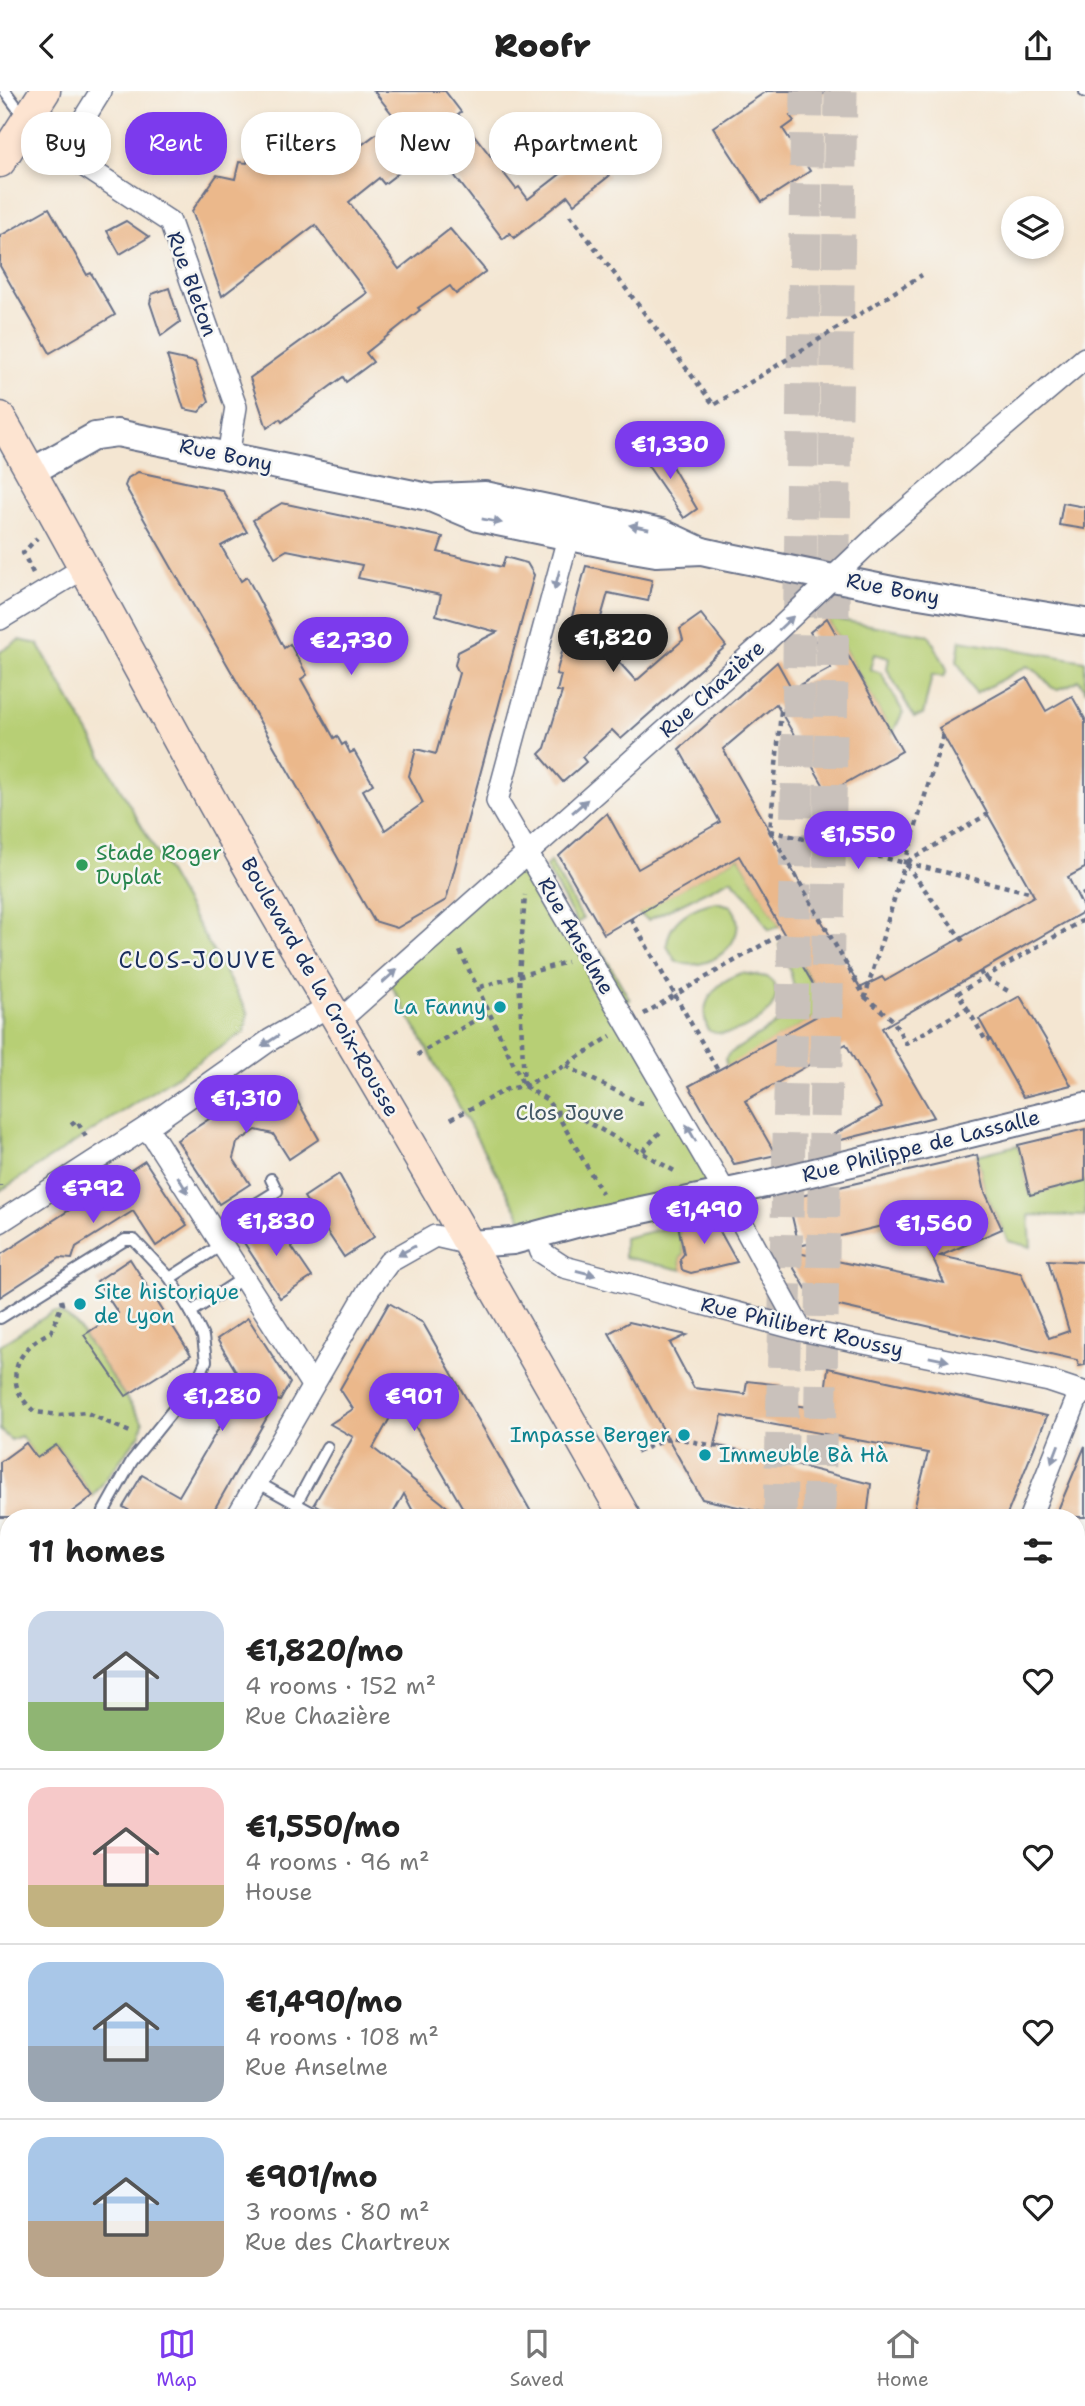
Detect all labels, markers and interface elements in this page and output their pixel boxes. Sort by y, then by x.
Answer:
text: Roofr [494,24,591,67]
icon: back [28,27,66,65]
icon: share [1019,27,1057,65]
chip: Buy [21,112,111,175]
chip: Rent [125,112,227,175]
chip: Filters [241,112,361,175]
chip: New [375,112,475,175]
chip: Apartment [489,112,662,175]
map controls [1001,196,1064,259]
button: layers [1001,196,1064,259]
street label: Rue Bleton [160,228,224,340]
pin: €1,330 [613,421,727,481]
text: €1,330 [631,429,709,459]
street label: Rue Bony [177,431,275,479]
one-way arrow [481,515,503,526]
one-way arrow [628,521,650,532]
street label: Rue Bony [844,566,942,612]
one-way arrow [552,570,562,591]
pin: €1,820 [556,615,670,674]
one-way arrow [777,615,794,631]
pin: €2,730 [294,617,408,677]
text: €1,820 [574,622,652,652]
text: €2,730 [309,625,393,655]
street label: Rue Chazière [653,634,771,744]
one-way arrow [571,798,589,814]
pin: €1,550 [801,811,915,871]
text: €1,550 [820,819,896,849]
place label: Stade Roger Duplat [96,839,222,891]
street label: Boulevard de la Croix-Rousse [234,852,406,1122]
marker: Stade Roger Duplat [74,857,90,873]
street label: Rue Anselme [531,872,621,1000]
district label: CLOS-JOUVE [119,945,278,975]
one-way arrow [381,968,398,984]
place label: La Fanny [393,993,486,1021]
marker: La Fanny [492,999,508,1015]
one-way arrow [261,1034,280,1047]
pin: €1,310 [189,1075,303,1135]
text: €1,310 [210,1083,282,1113]
park label: Clos Jouve [516,1099,624,1127]
street label: Rue Philippe de Lassalle [799,1103,1043,1189]
one-way arrow [685,1124,697,1143]
pin: €792 [52,1165,134,1225]
text: €792 [61,1173,125,1203]
one-way arrow [176,1175,189,1194]
pin: €1,490 [647,1187,761,1246]
text: €1,490 [665,1194,743,1224]
pin: €1,830 [219,1199,333,1258]
pin: €1,560 [877,1201,991,1260]
text: €1,830 [237,1206,315,1236]
text: €1,560 [895,1208,973,1238]
one-way arrow [396,1246,416,1257]
one-way arrow [575,1268,597,1279]
place label: Site historique de Lyon [94,1278,239,1330]
street label: Rue Philibert Roussy [698,1290,906,1364]
marker: Site historique de Lyon [72,1296,88,1312]
one-way arrow [928,1353,950,1364]
pin: €1,280 [165,1373,279,1433]
pin: €901 [373,1373,455,1433]
text: €1,280 [183,1381,261,1411]
text: €901 [385,1381,443,1411]
place label: Impasse Berger [510,1421,670,1449]
marker: Impasse Berger [676,1427,692,1443]
place label: Immeuble Bà Hà [719,1441,888,1469]
one-way arrow [1050,1444,1061,1465]
marker: Immeuble Bà Hà [697,1447,713,1463]
text: 11 homes [28,1531,165,1572]
icon: filters [1019,1532,1057,1570]
text: €1,820/mo [245,1630,404,1671]
icon: home [84,1639,168,1723]
icon: heart [1019,1662,1057,1700]
text: 4 rooms · 152 m² [245,1671,436,1701]
text: Rue Chazière [245,1701,391,1731]
text: €1,550/mo [245,1806,401,1847]
icon: home [84,1815,168,1899]
icon: heart [1019,1838,1057,1876]
text: 4 rooms · 96 m² [245,1847,430,1877]
text: House [245,1877,313,1907]
text: €1,490/mo [245,1981,403,2022]
icon: home [84,1990,168,2074]
icon: heart [1019,2013,1057,2051]
text: 4 rooms · 108 m² [245,2022,439,2052]
text: Rue Anselme [245,2052,388,2082]
text: €901/mo [245,2156,378,2197]
icon: home [84,2165,168,2249]
icon: heart [1019,2188,1057,2226]
text: 3 rooms · 80 m² [245,2197,430,2227]
text: Rue des Chartreux [245,2227,450,2257]
tab: Map [156,2325,197,2392]
tab: Saved [510,2325,564,2392]
tab: Home [876,2325,929,2392]

